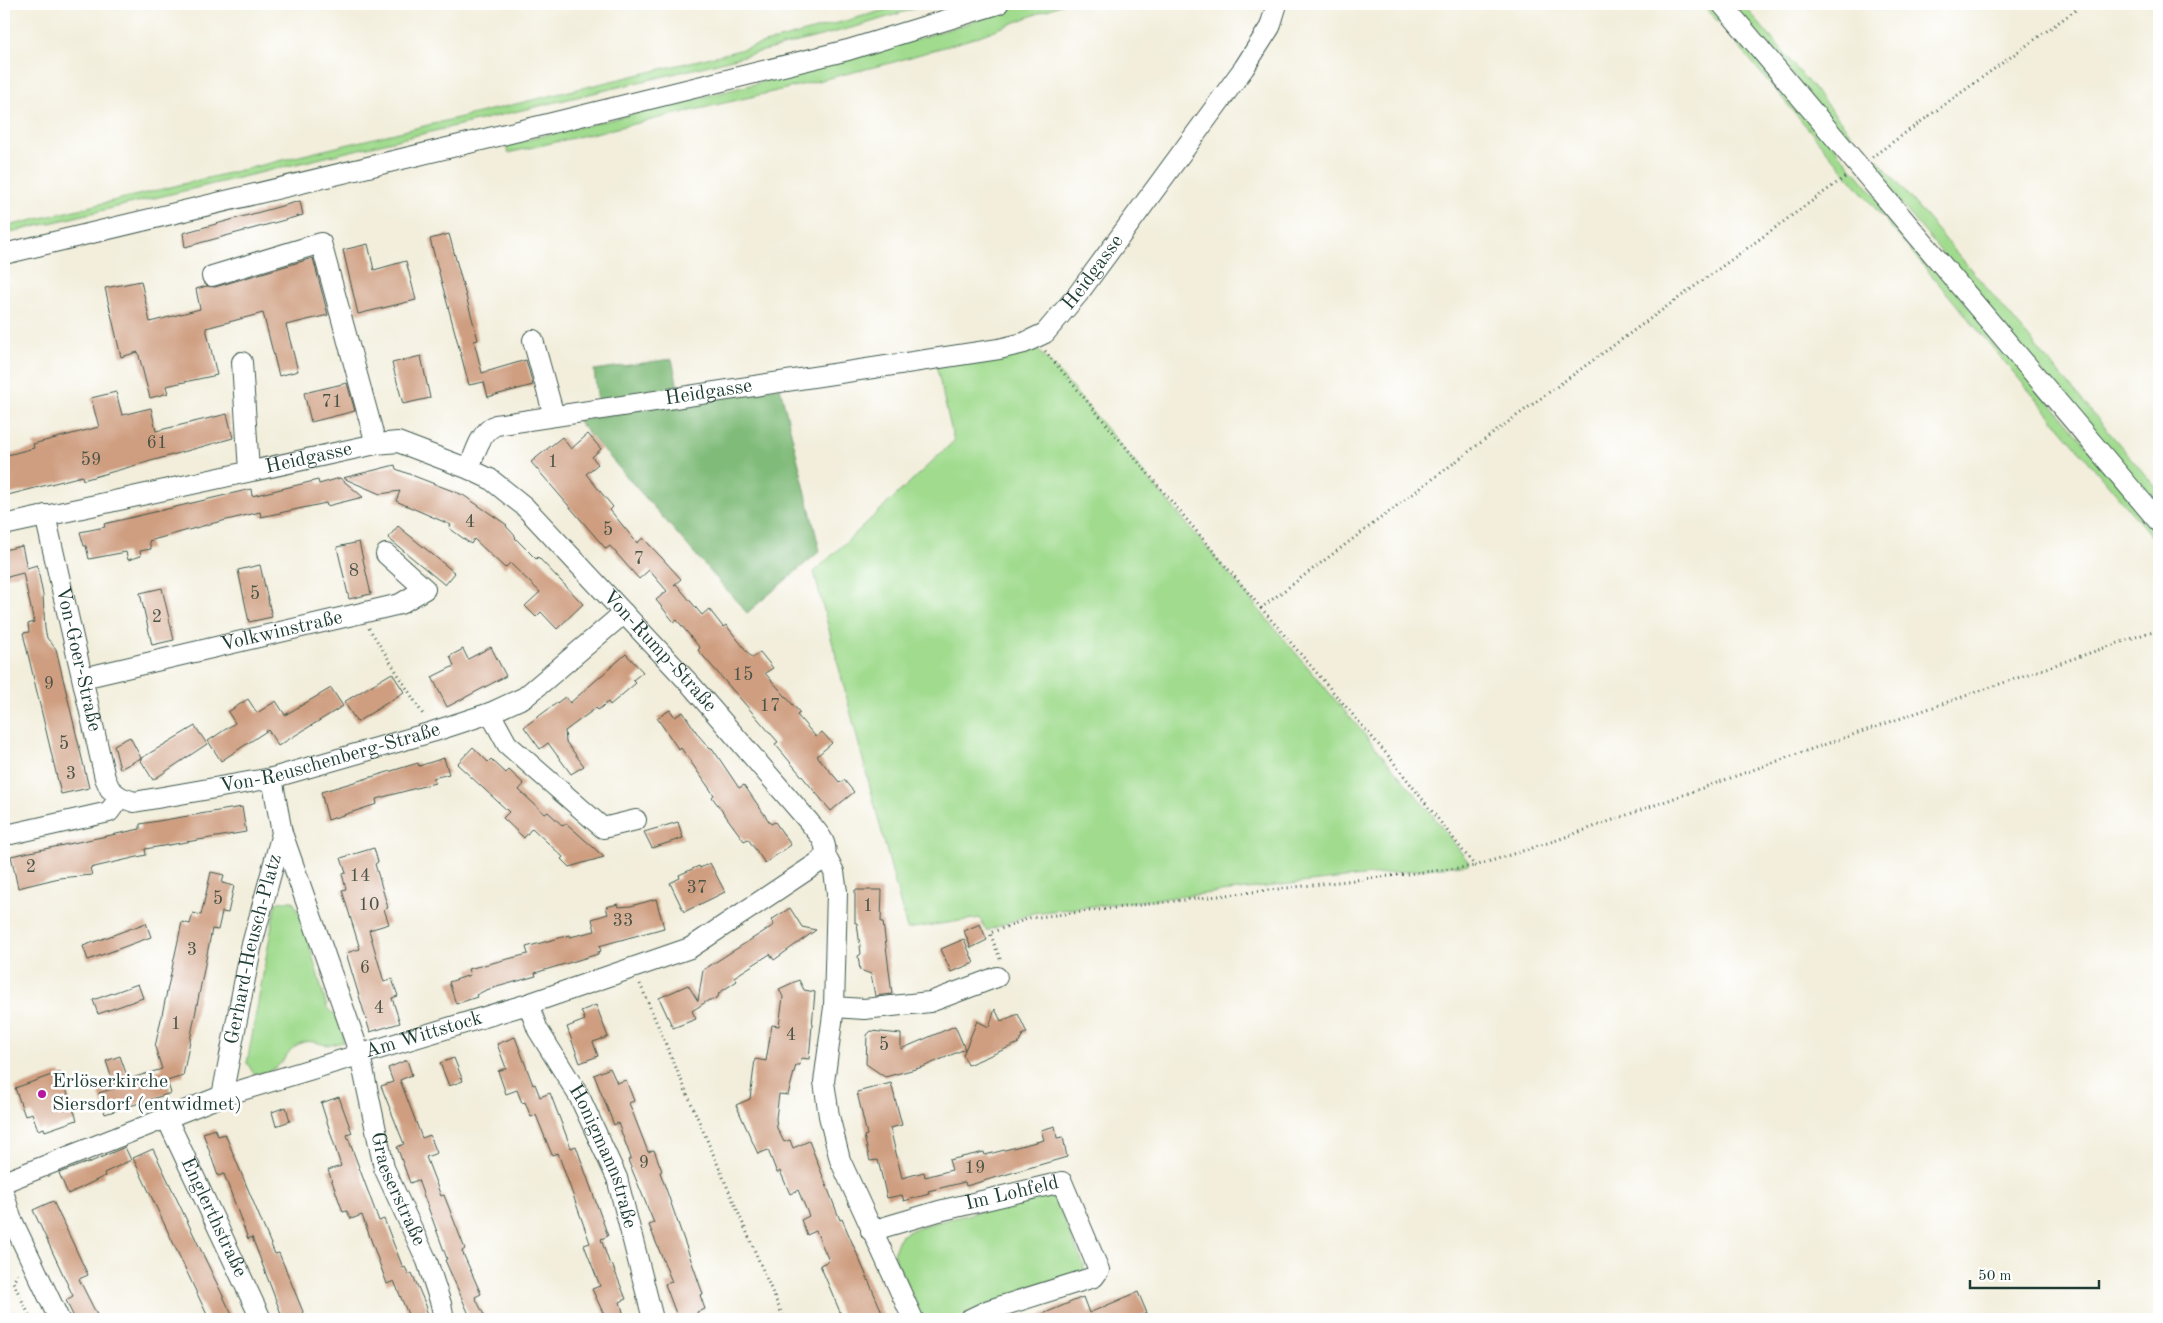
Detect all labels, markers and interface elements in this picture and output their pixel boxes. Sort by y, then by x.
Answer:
street label: Heidgasse [1059,231,1128,314]
street label: Heidgasse [663,376,754,409]
house number: 71 [322,393,342,411]
house number: 61 [147,434,167,452]
street label: Heidgasse [264,439,354,478]
house number: 59 [81,451,101,469]
house number: 1 [548,453,558,471]
house number: 4 [465,513,475,531]
house number: 5 [603,521,613,539]
house number: 7 [634,550,644,568]
house number: 8 [349,562,359,580]
street label: Von-Goer-Straße [52,585,104,734]
house number: 5 [250,585,260,603]
street label: Von-Rump-Straße [598,587,720,716]
house number: 2 [152,608,162,626]
street label: Volkwinstraße [219,608,345,656]
house number: 15 [733,666,753,684]
house number: 9 [44,675,54,693]
house number: 17 [760,697,780,715]
street label: Von-Reuschenberg-Straße [218,720,443,797]
house number: 5 [59,735,69,753]
house number: 3 [66,765,76,783]
street label: Gerhard-Heusch-Platz [222,852,286,1046]
house number: 2 [26,858,36,876]
house number: 14 [350,867,370,885]
house number: 37 [687,879,707,897]
house number: 5 [213,890,223,908]
house number: 10 [359,896,379,914]
house number: 1 [863,897,873,915]
house number: 33 [613,912,633,930]
house number: 3 [187,941,197,959]
house number: 6 [360,959,370,977]
house number: 4 [374,999,384,1017]
street label: Am Wittstock [363,1008,485,1062]
house number: 1 [171,1015,181,1033]
house number: 4 [786,1026,796,1044]
house number: 5 [879,1036,889,1054]
place label: Erlöserkirche Siersdorf (entwidmet) [52,1072,242,1115]
street label: Honigmannstraße [565,1081,640,1231]
marker: Erlöserkirche Siersdorf (entwidmet) [36,1088,48,1100]
street label: Graeserstraße [367,1130,429,1249]
house number: 9 [639,1154,649,1172]
street label: Englerthstraße [177,1155,250,1280]
house number: 19 [965,1159,985,1177]
street label: Im Lohfeld [963,1173,1061,1214]
scale bar [1970,1258,2099,1290]
text: 50 m [1978,1269,2012,1284]

